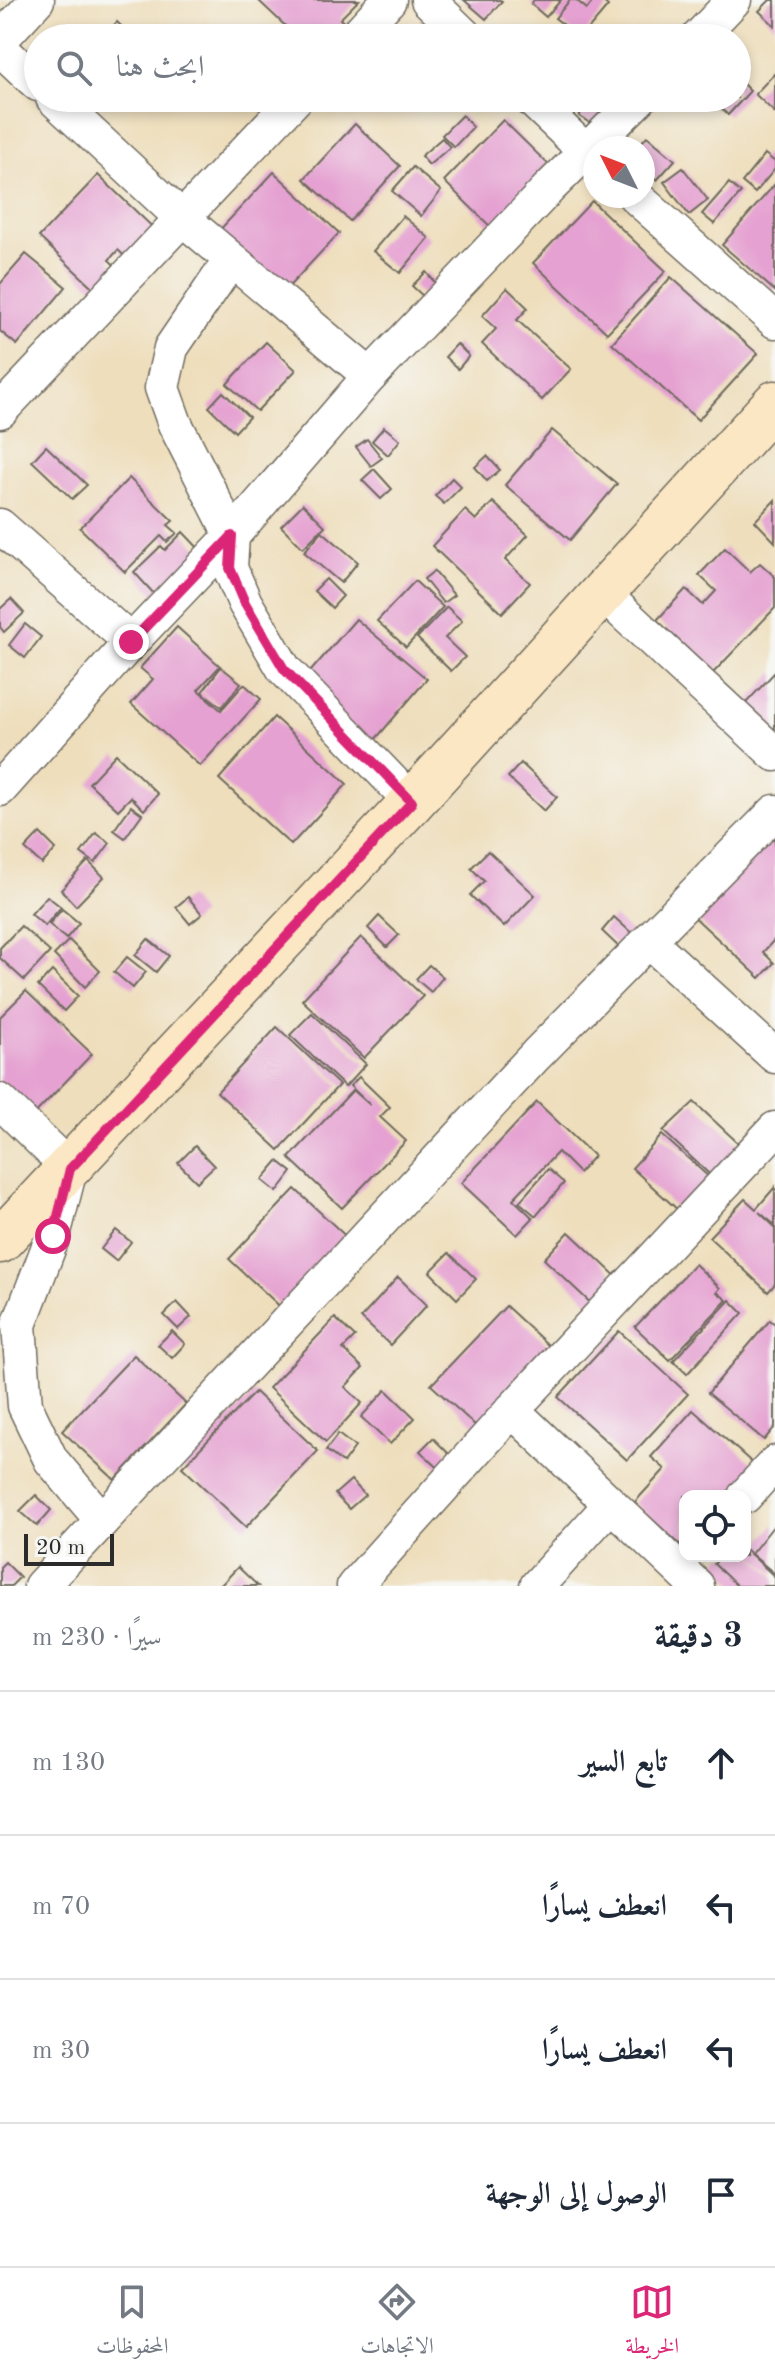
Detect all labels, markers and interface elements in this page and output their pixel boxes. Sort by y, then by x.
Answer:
search box [24,24,751,112]
icon: search [52,46,96,90]
text: ابحث هنا [116,53,204,83]
north arrow [583,136,655,208]
route end [113,624,149,660]
route start [35,1218,71,1254]
map controls [679,1490,751,1562]
button: locate [679,1490,751,1562]
scale bar [24,1530,114,1566]
text: 20 m [36,1537,85,1559]
text: 3 دقيقة [654,1620,743,1654]
text: سيرًا · 230 m [32,1625,162,1651]
icon: ahead [699,1741,743,1785]
text: تابع السير [580,1748,667,1778]
text: 130 m [32,1750,105,1776]
icon: left [699,1885,743,1929]
text: انعطف يسارًا [542,1892,667,1922]
text: 70 m [32,1894,90,1920]
icon: left [699,2029,743,2073]
text: انعطف يسارًا [542,2036,667,2066]
text: 30 m [32,2038,90,2064]
icon: arrive [699,2173,743,2217]
text: الوصول إلى الوجهة [486,2180,667,2210]
tab: المحفوظات [96,2280,168,2367]
tab: الاتجاهات [360,2280,434,2367]
tab: الخريطة [626,2280,679,2367]

